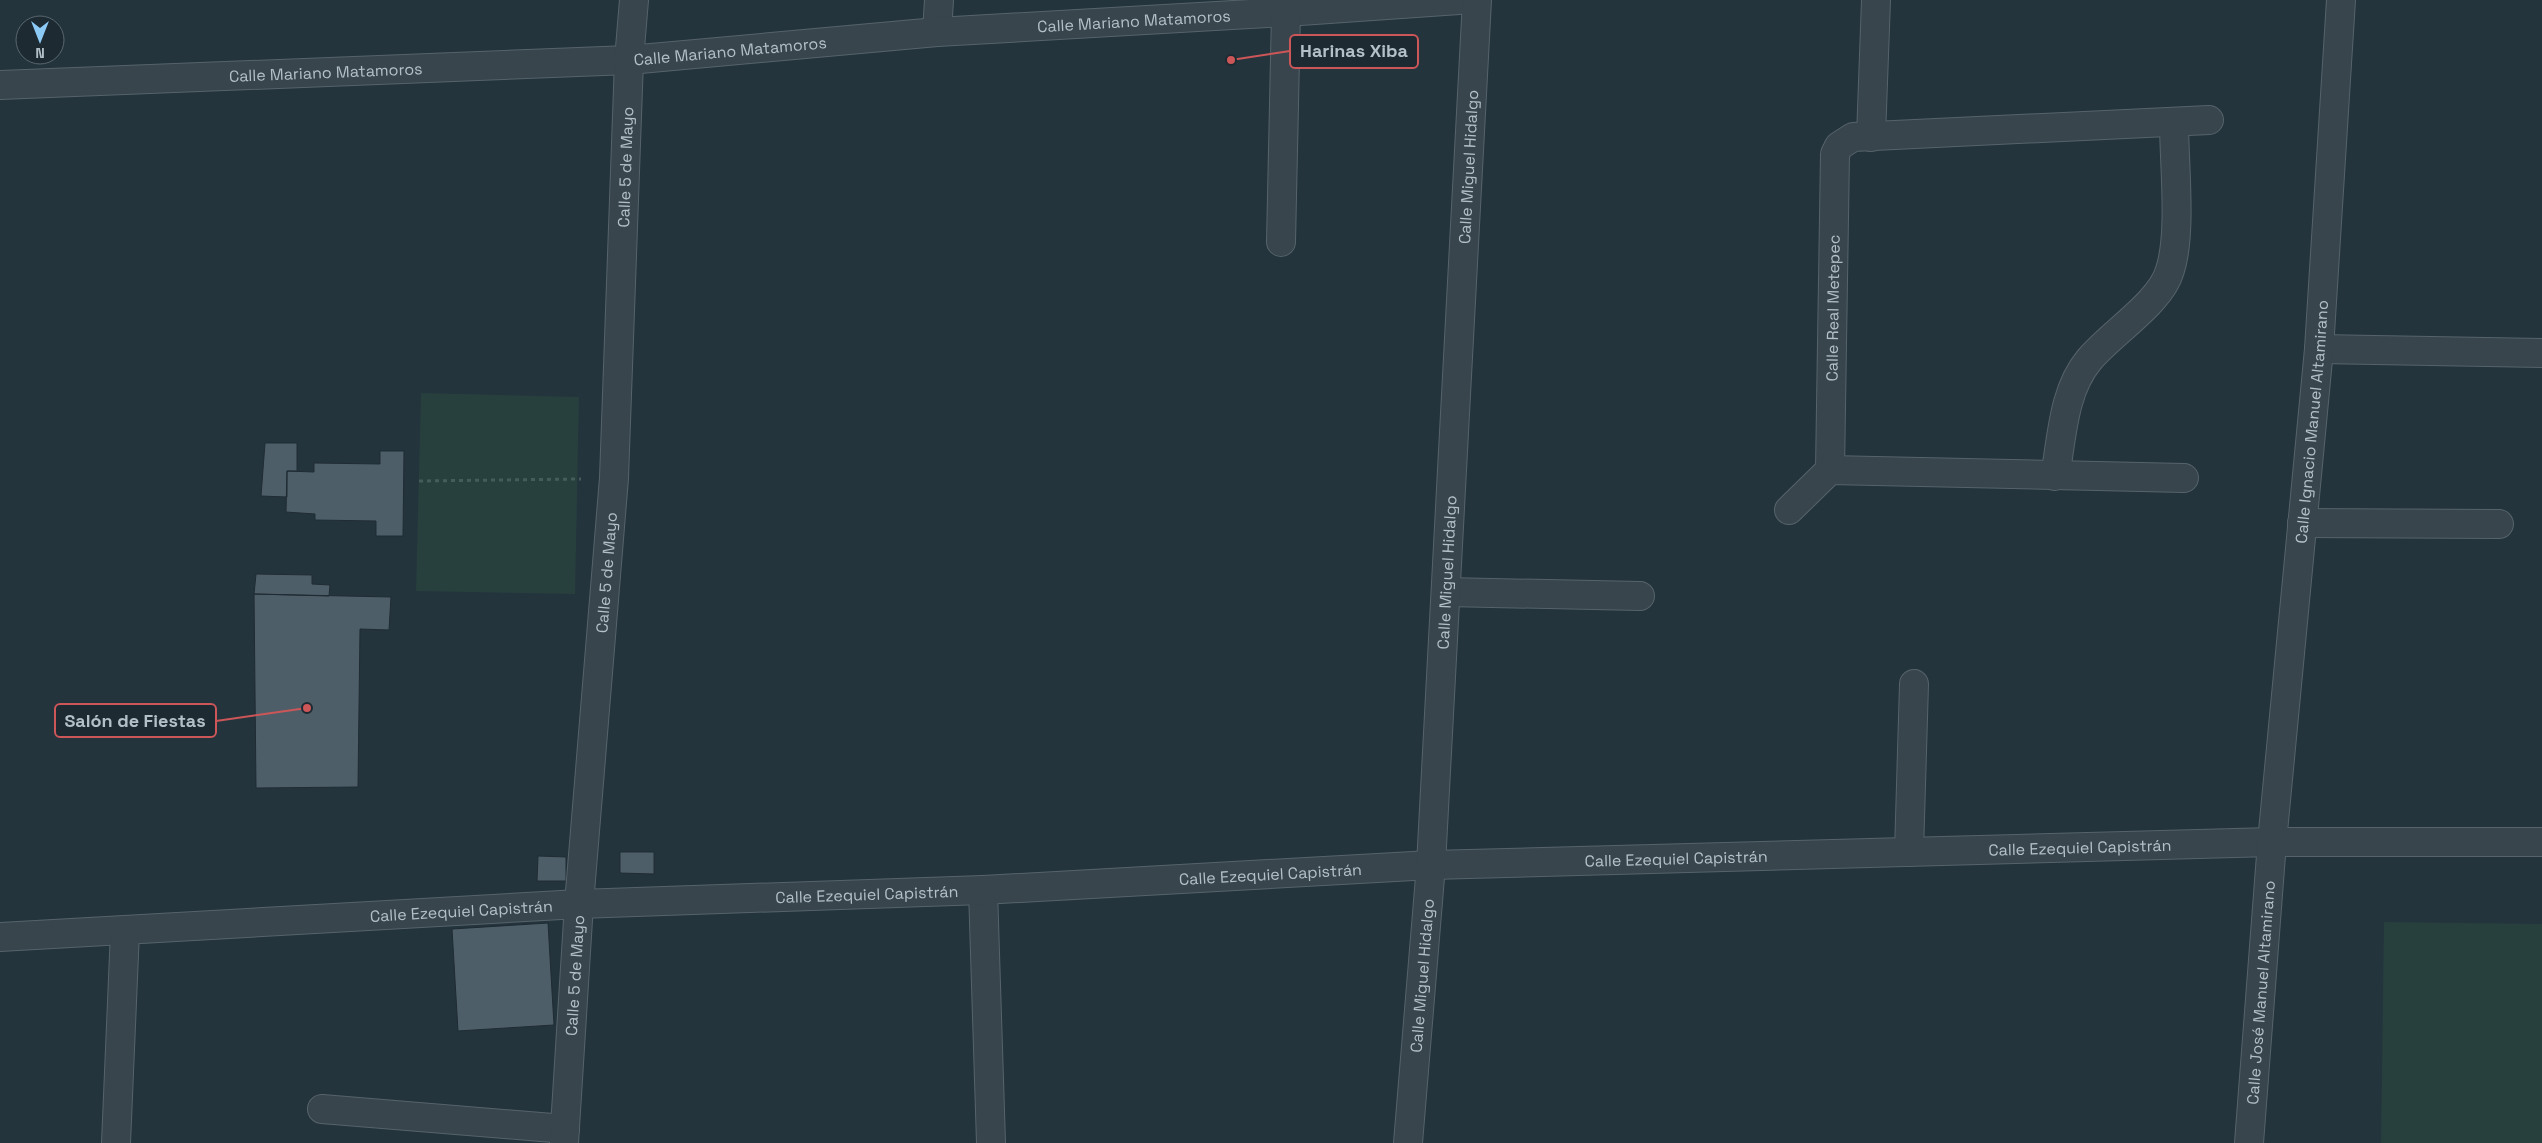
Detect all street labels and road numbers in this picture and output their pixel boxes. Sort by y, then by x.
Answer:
street label: Calle Mariano Matamoros [1037,5,1231,37]
street label: Calle Mariano Matamoros [633,32,828,71]
street label: Calle Mariano Matamoros [229,58,423,87]
street label: Calle Miguel Hidalgo [1454,89,1483,245]
street label: Calle 5 de Mayo [613,106,638,228]
street label: Calle Real Metepec [1821,235,1845,382]
street label: Calle Ignacio Manuel Altamirano [2291,299,2333,544]
street label: Calle Miguel Hidalgo [1432,495,1462,650]
street label: Calle 5 de Mayo [591,511,622,634]
street label: Calle Ezequiel Capistrán [1988,835,2172,861]
street label: Calle Ezequiel Capistrán [1584,846,1768,872]
street label: Calle Ezequiel Capistrán [1178,859,1362,890]
street label: Calle José Manuel Altamirano [2242,880,2280,1105]
street label: Calle Ezequiel Capistrán [775,881,959,908]
street label: Calle Ezequiel Capistrán [369,896,553,927]
street label: Calle Miguel Hidalgo [1406,898,1439,1053]
street label: Calle 5 de Mayo [561,914,589,1036]

